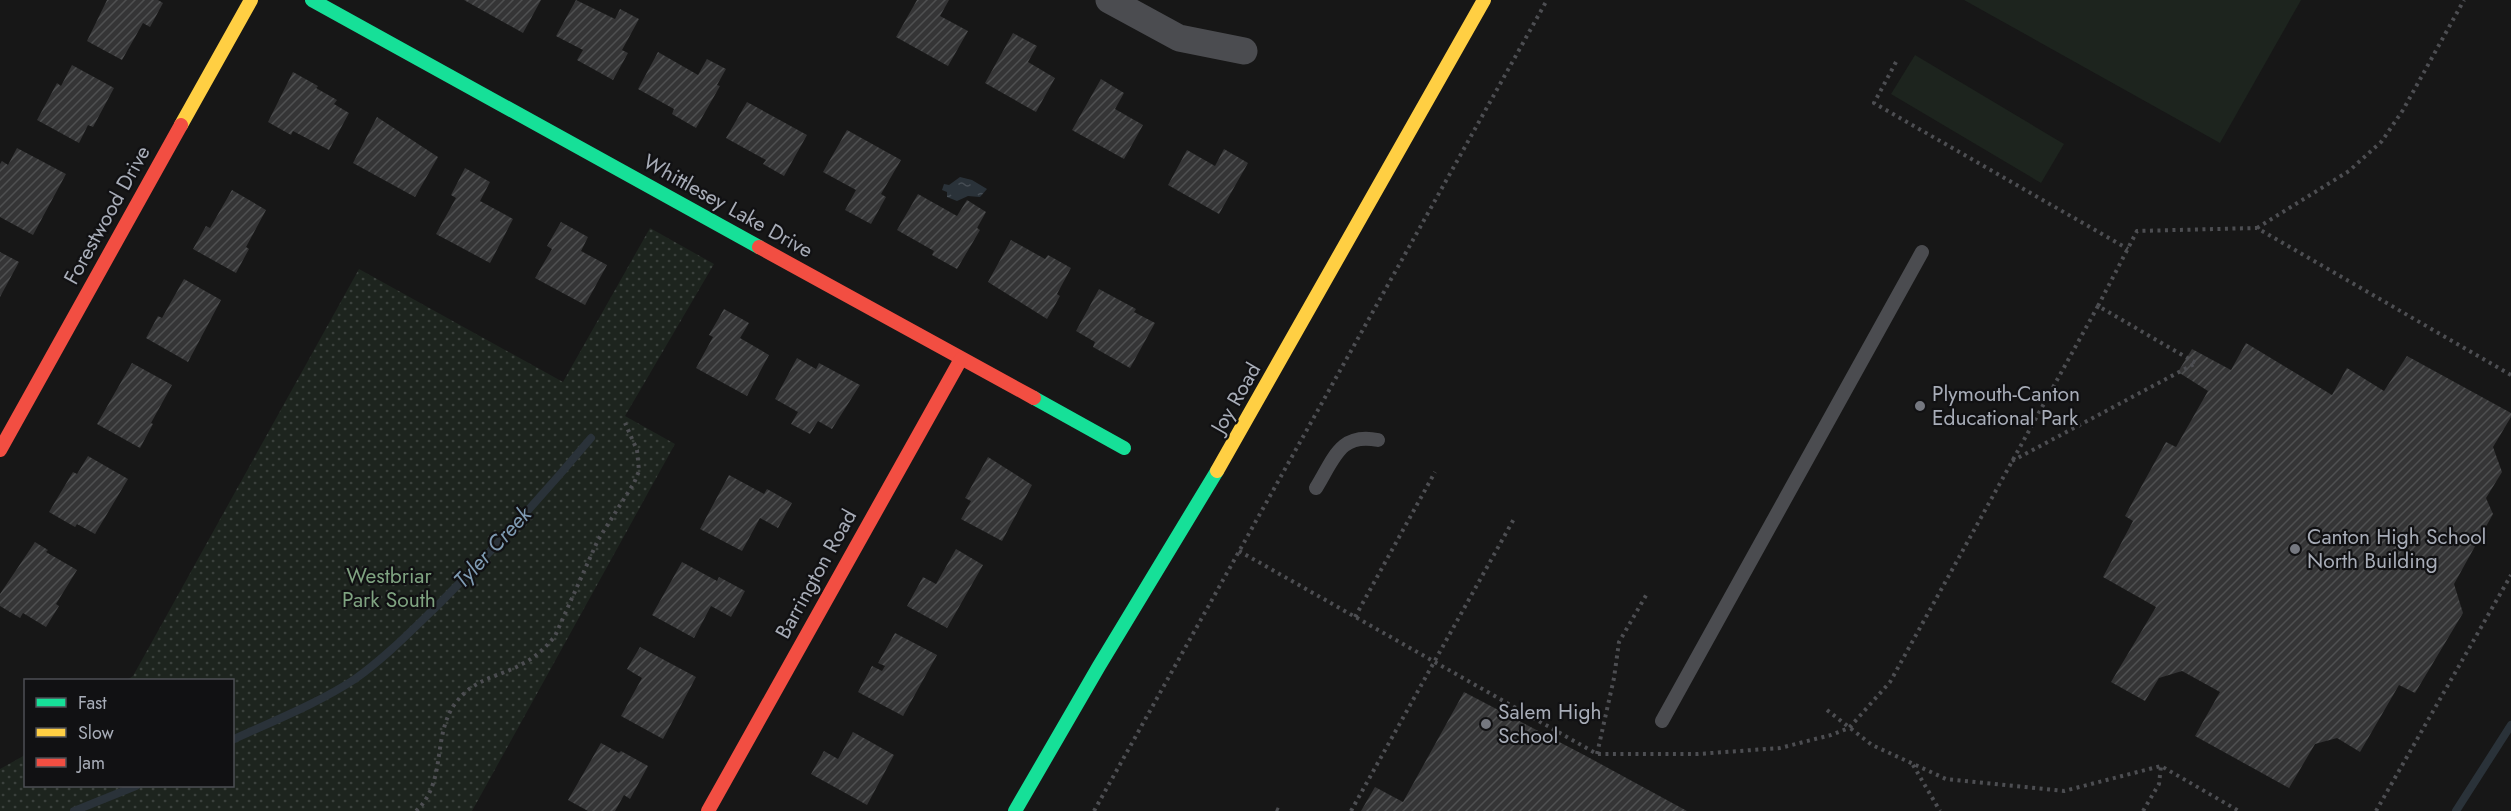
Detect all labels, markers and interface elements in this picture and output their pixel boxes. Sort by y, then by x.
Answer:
street label: Forestwood Drive [56,140,158,290]
street label: Whittlesey Lake Drive [638,147,818,265]
street label: Joy Road [1202,357,1268,441]
place label: Plymouth-Canton Educational Park [1932,379,2080,433]
marker: Plymouth-Canton Educational Park [1913,399,1927,413]
water label: Tyler Creek [446,498,539,595]
street label: Barrington Road [768,504,864,644]
place label: Canton High School North Building [2307,522,2486,576]
marker: Canton High School North Building [2288,542,2302,556]
park label: Westbriar Park South [342,561,436,615]
legend [24,679,234,787]
text: Fast [78,690,107,716]
place label: Salem High School [1498,697,1601,751]
marker: Salem High School [1479,717,1493,731]
text: Slow [78,720,115,746]
text: Jam [76,750,105,776]

